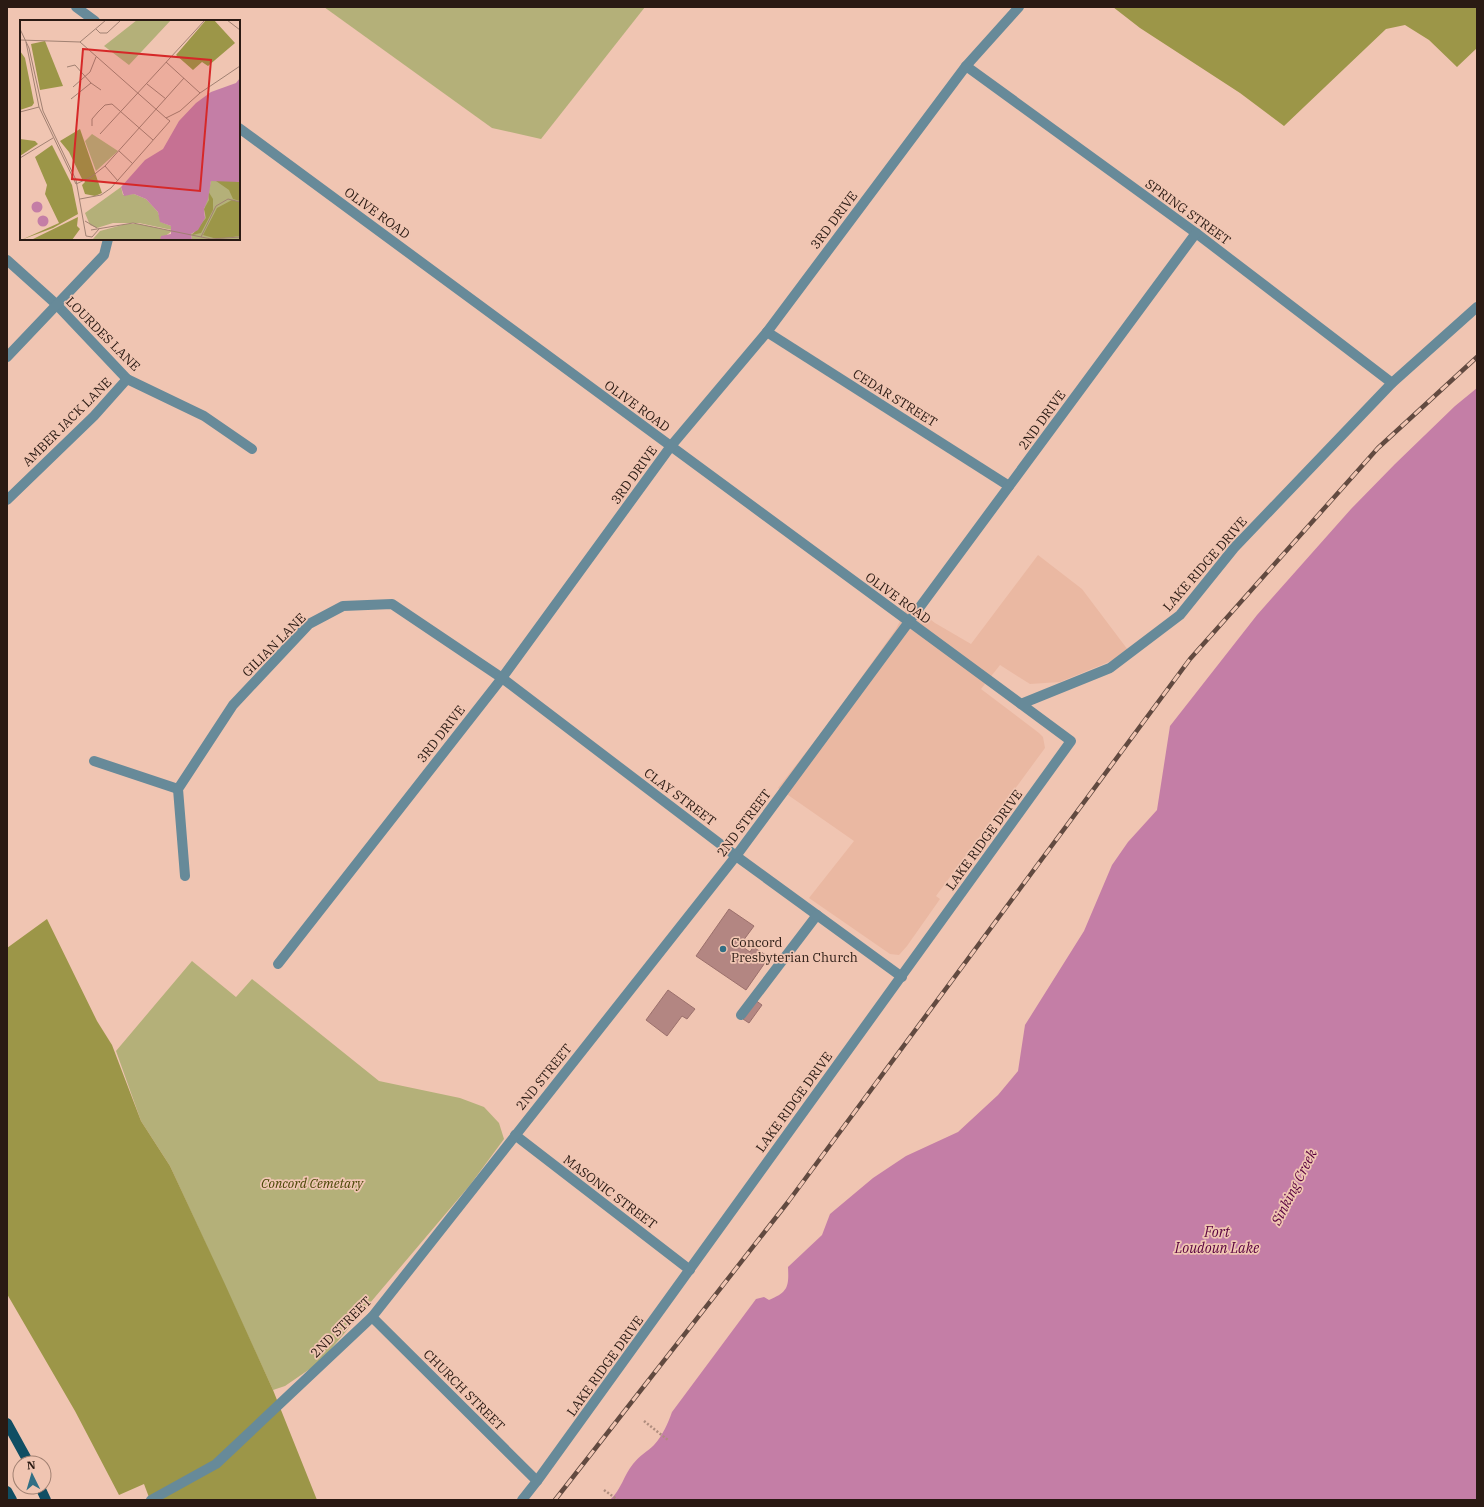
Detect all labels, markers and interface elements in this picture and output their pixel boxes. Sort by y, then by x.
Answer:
inset map [20,20,240,240]
street label: SPRING STREET [1142,175,1234,249]
street label: OLIVE ROAD [341,183,413,243]
street label: 3RD DRIVE [807,188,861,252]
street label: LOURDES LANE [62,293,144,375]
street label: CEDAR STREET [850,365,941,431]
street label: AMBER JACK LANE [19,374,115,470]
street label: OLIVE ROAD [601,376,673,436]
street label: 2ND DRIVE [1015,387,1069,453]
street label: 3RD DRIVE [607,442,661,508]
street label: LAKE RIDGE DRIVE [1159,513,1251,615]
street label: OLIVE ROAD [862,568,934,628]
street label: GILIAN LANE [239,610,309,680]
street label: 3RD DRIVE [413,702,469,766]
street label: CLAY STREET [641,764,720,830]
street label: 2ND STREET [713,786,775,860]
street label: LAKE RIDGE DRIVE [942,786,1026,894]
place label: Concord Presbyterian Church [731,934,858,966]
marker: Concord Presbyterian Church [718,944,728,954]
street label: 2ND STREET [512,1040,576,1113]
street label: LAKE RIDGE DRIVE [752,1048,836,1156]
water label: Sinking Creek [1267,1145,1321,1229]
street label: MASONIC STREET [560,1151,661,1233]
park label: Concord Cemetary [261,1175,364,1192]
water label: Fort Loudoun Lake [1174,1223,1260,1257]
street label: 2ND STREET [307,1292,376,1361]
street label: LAKE RIDGE DRIVE [563,1312,647,1420]
street label: CHURCH STREET [420,1346,509,1435]
north arrow [12,1455,52,1495]
text: N [26,1458,36,1472]

